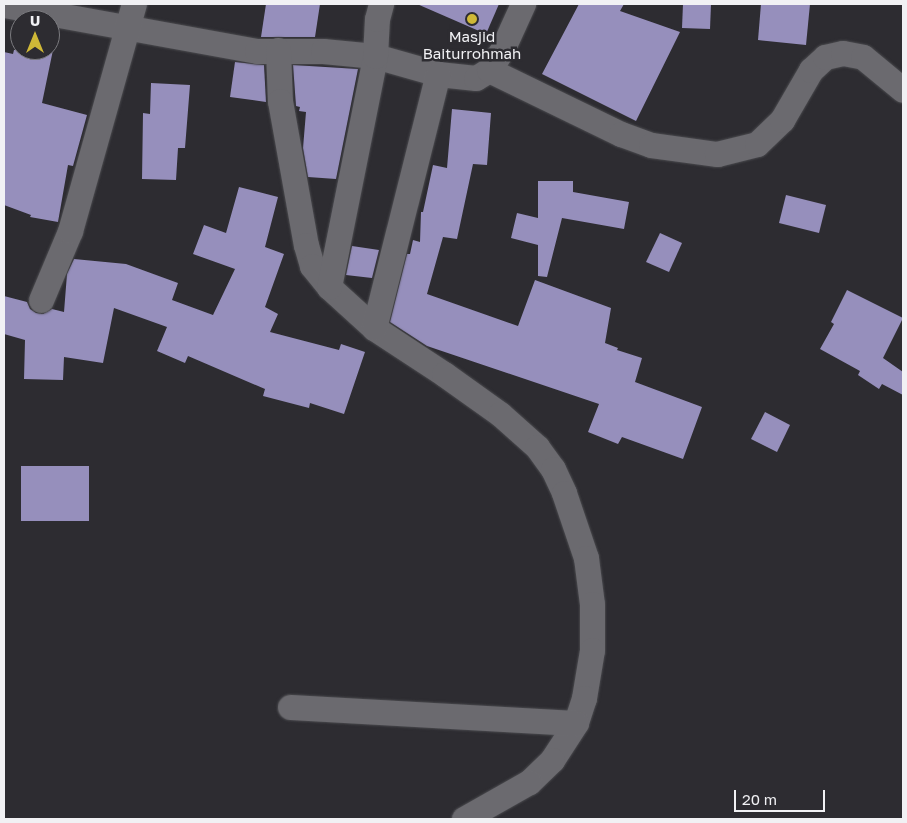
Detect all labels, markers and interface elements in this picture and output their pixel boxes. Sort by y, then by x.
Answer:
north arrow [10,10,60,60]
text: U [30,12,40,29]
marker: Masjid Baiturrohmah [466,13,478,25]
place label: Masjid Baiturrohmah [423,27,521,62]
scale bar [737,780,828,812]
text: 20 m [742,790,777,808]

